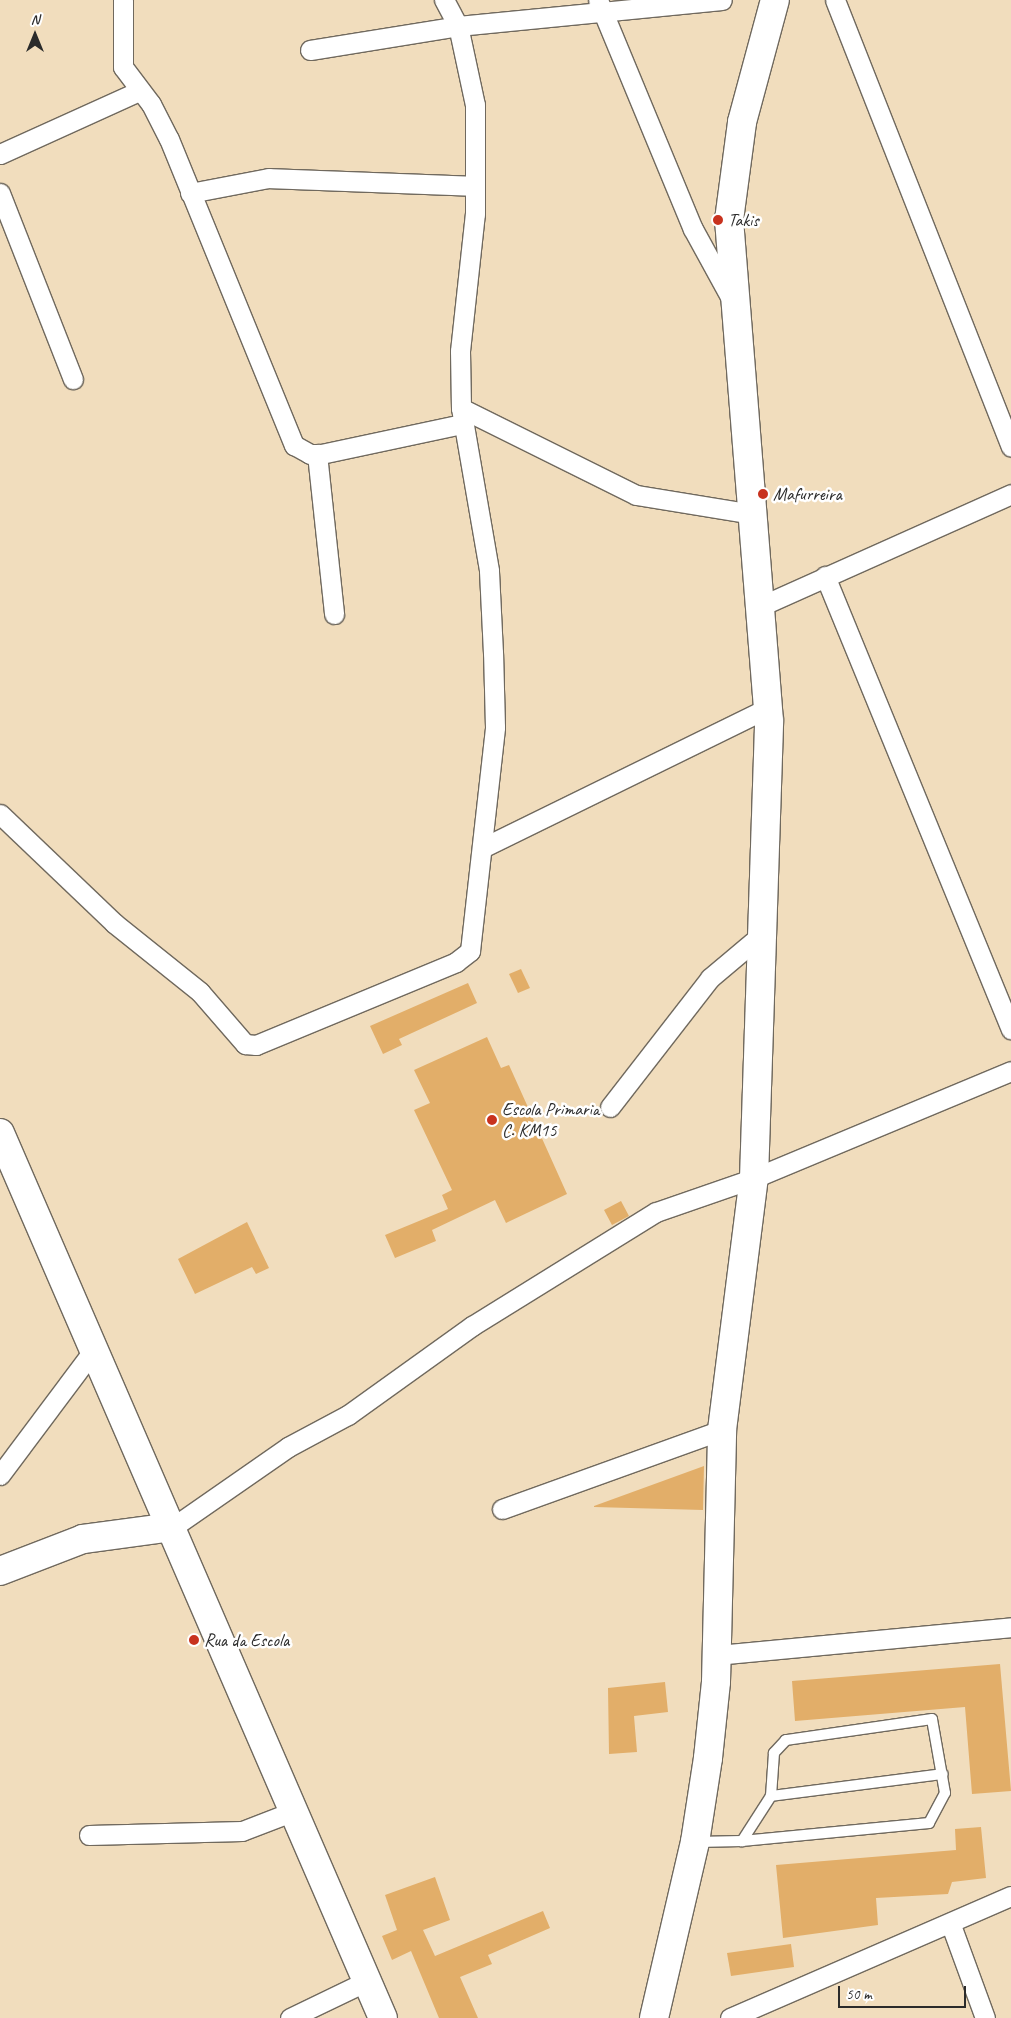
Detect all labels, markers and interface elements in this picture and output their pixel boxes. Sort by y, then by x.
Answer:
north arrow [10,10,60,60]
text: N [31,11,39,28]
place label: Takis [728,209,759,231]
marker: Takis [712,214,724,226]
place label: Mafurreira [773,483,842,505]
marker: Mafurreira [757,488,769,500]
place label: Escola Primaria C. KM15 [502,1099,599,1142]
marker: Escola Primaria C. KM15 [486,1114,498,1126]
place label: Rua da Escola [204,1629,289,1651]
marker: Rua da Escola [188,1634,200,1646]
scale bar [841,1976,968,2008]
text: 50 m [846,1985,872,2004]

